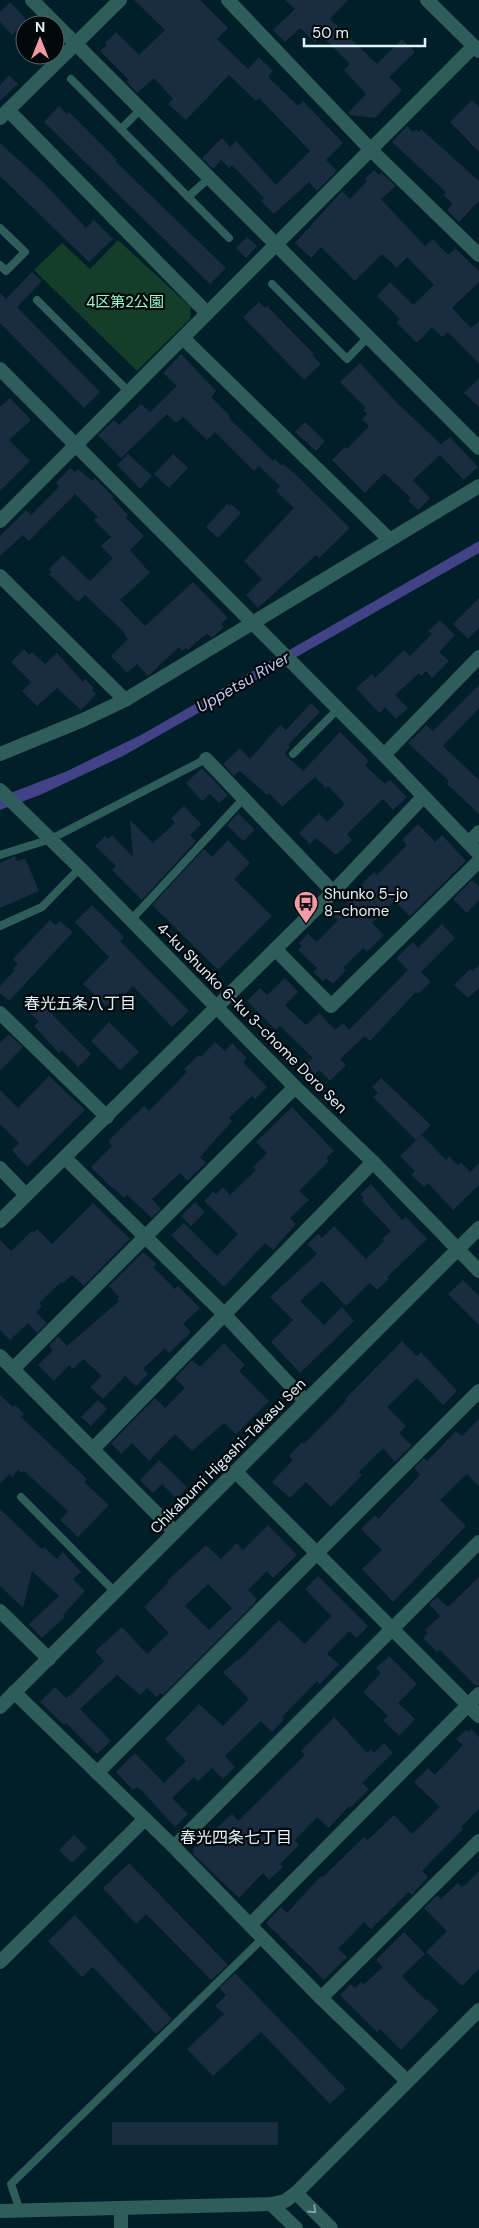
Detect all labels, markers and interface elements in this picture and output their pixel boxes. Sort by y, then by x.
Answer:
north arrow [15,15,65,65]
scale bar [304,15,425,47]
text: N [35,18,45,36]
text: 50 m [312,23,349,43]
park label: 4区第2公園 [86,292,164,312]
water label: Uppetsu River [193,646,294,717]
place label: Shunko 5-jo 8-chome [324,884,408,921]
bus stop icon: Shunko 5-jo 8-chome [293,890,319,924]
street label: 4-ku Shunko 6-ku 3-chome Doro Sen [152,918,352,1118]
district label: 春光五条八丁目 [24,993,136,1014]
street label: Chikabumi Higashi-Takasu Sen [146,1374,310,1538]
district label: 春光四条七丁目 [180,1827,292,1848]
one-way arrow [308,2205,317,2214]

